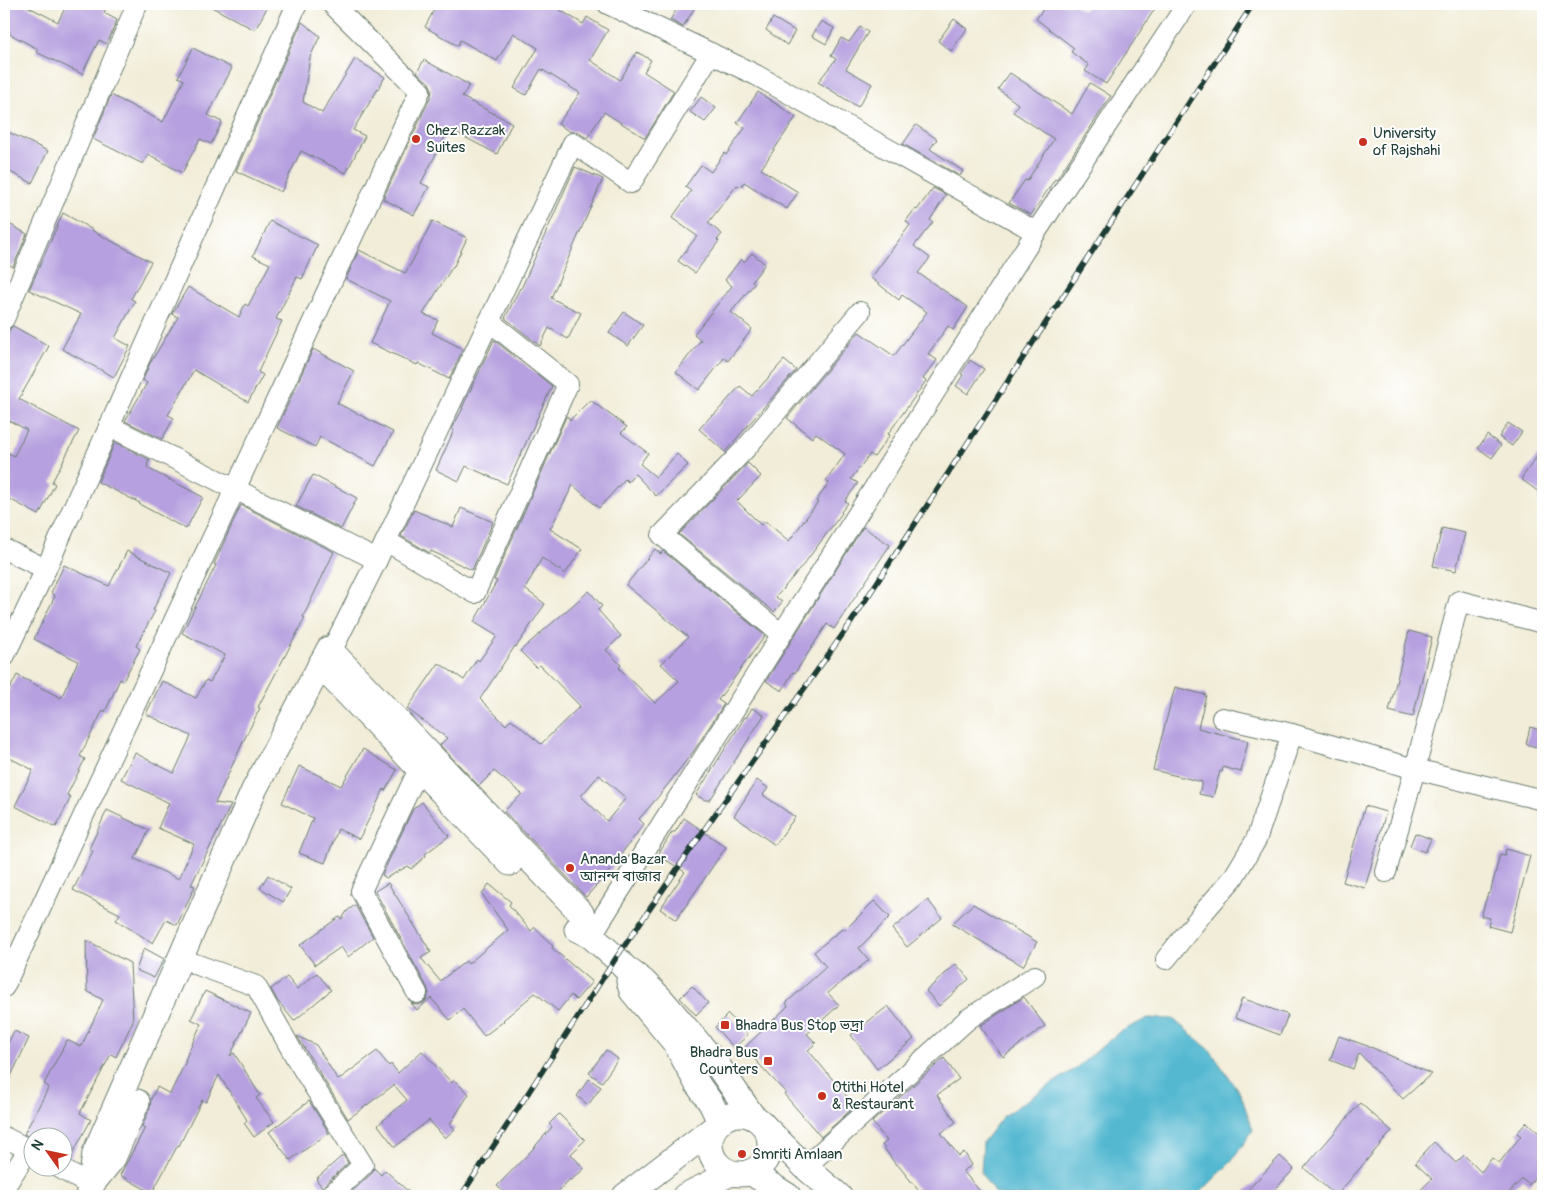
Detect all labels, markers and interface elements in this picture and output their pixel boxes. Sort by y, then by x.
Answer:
place label: Chez Razzak Suites [426,121,506,157]
place label: University of Rajshahi [1373,124,1440,160]
marker: Chez Razzak Suites [410,133,422,145]
marker: University of Rajshahi [1357,136,1369,148]
place label: Ananda Bazar আনন্দ বাজার [579,850,667,886]
marker: Ananda Bazar আনন্দ বাজার [564,862,576,874]
place label: Bhadra Bus Stop ভদ্রা [735,1016,865,1035]
marker: Bhadra Bus Stop ভদ্রা [719,1019,731,1031]
place label: Bhadra Bus Counters [690,1043,758,1079]
marker: Bhadra Bus Counters [762,1055,774,1067]
place label: Otithi Hotel & Restaurant [832,1078,915,1114]
marker: Otithi Hotel & Restaurant [816,1090,828,1102]
north arrow [22,1128,72,1178]
text: N [28,1137,47,1154]
place label: Smriti Amlaan [752,1145,842,1164]
marker: Smriti Amlaan [736,1148,748,1160]

